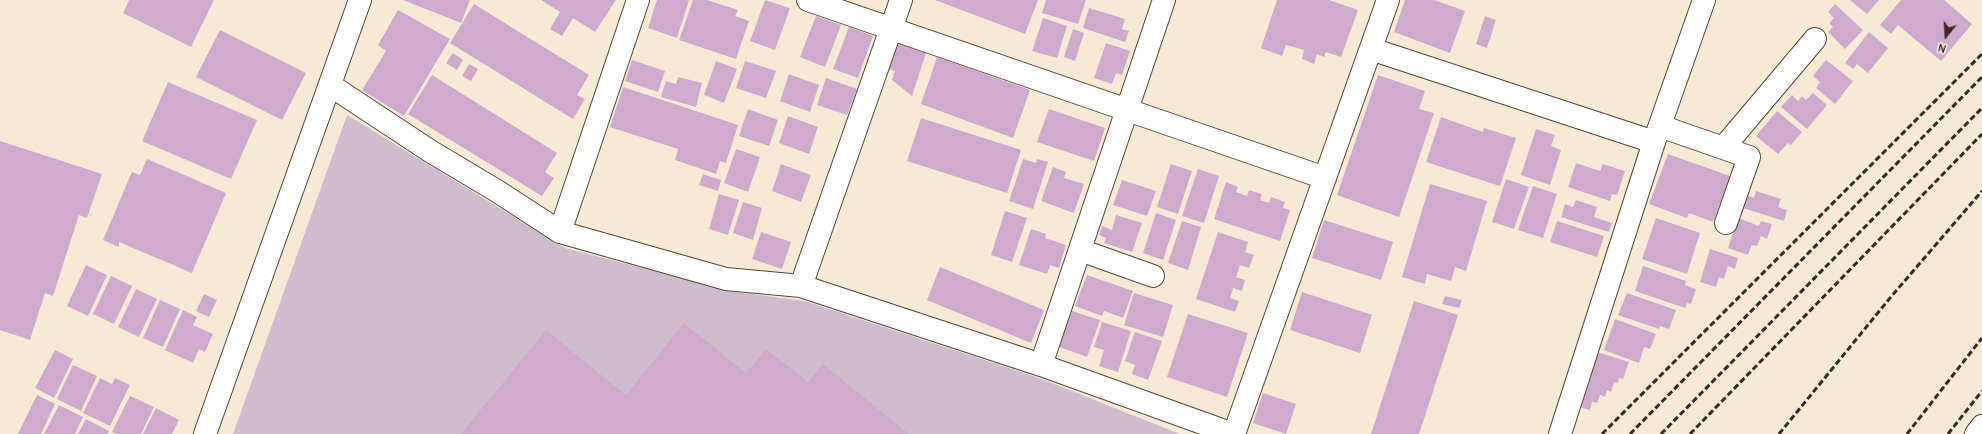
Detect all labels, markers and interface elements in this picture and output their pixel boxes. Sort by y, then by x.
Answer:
north arrow [1926,16,1966,56]
text: N [1937,41,1948,55]

